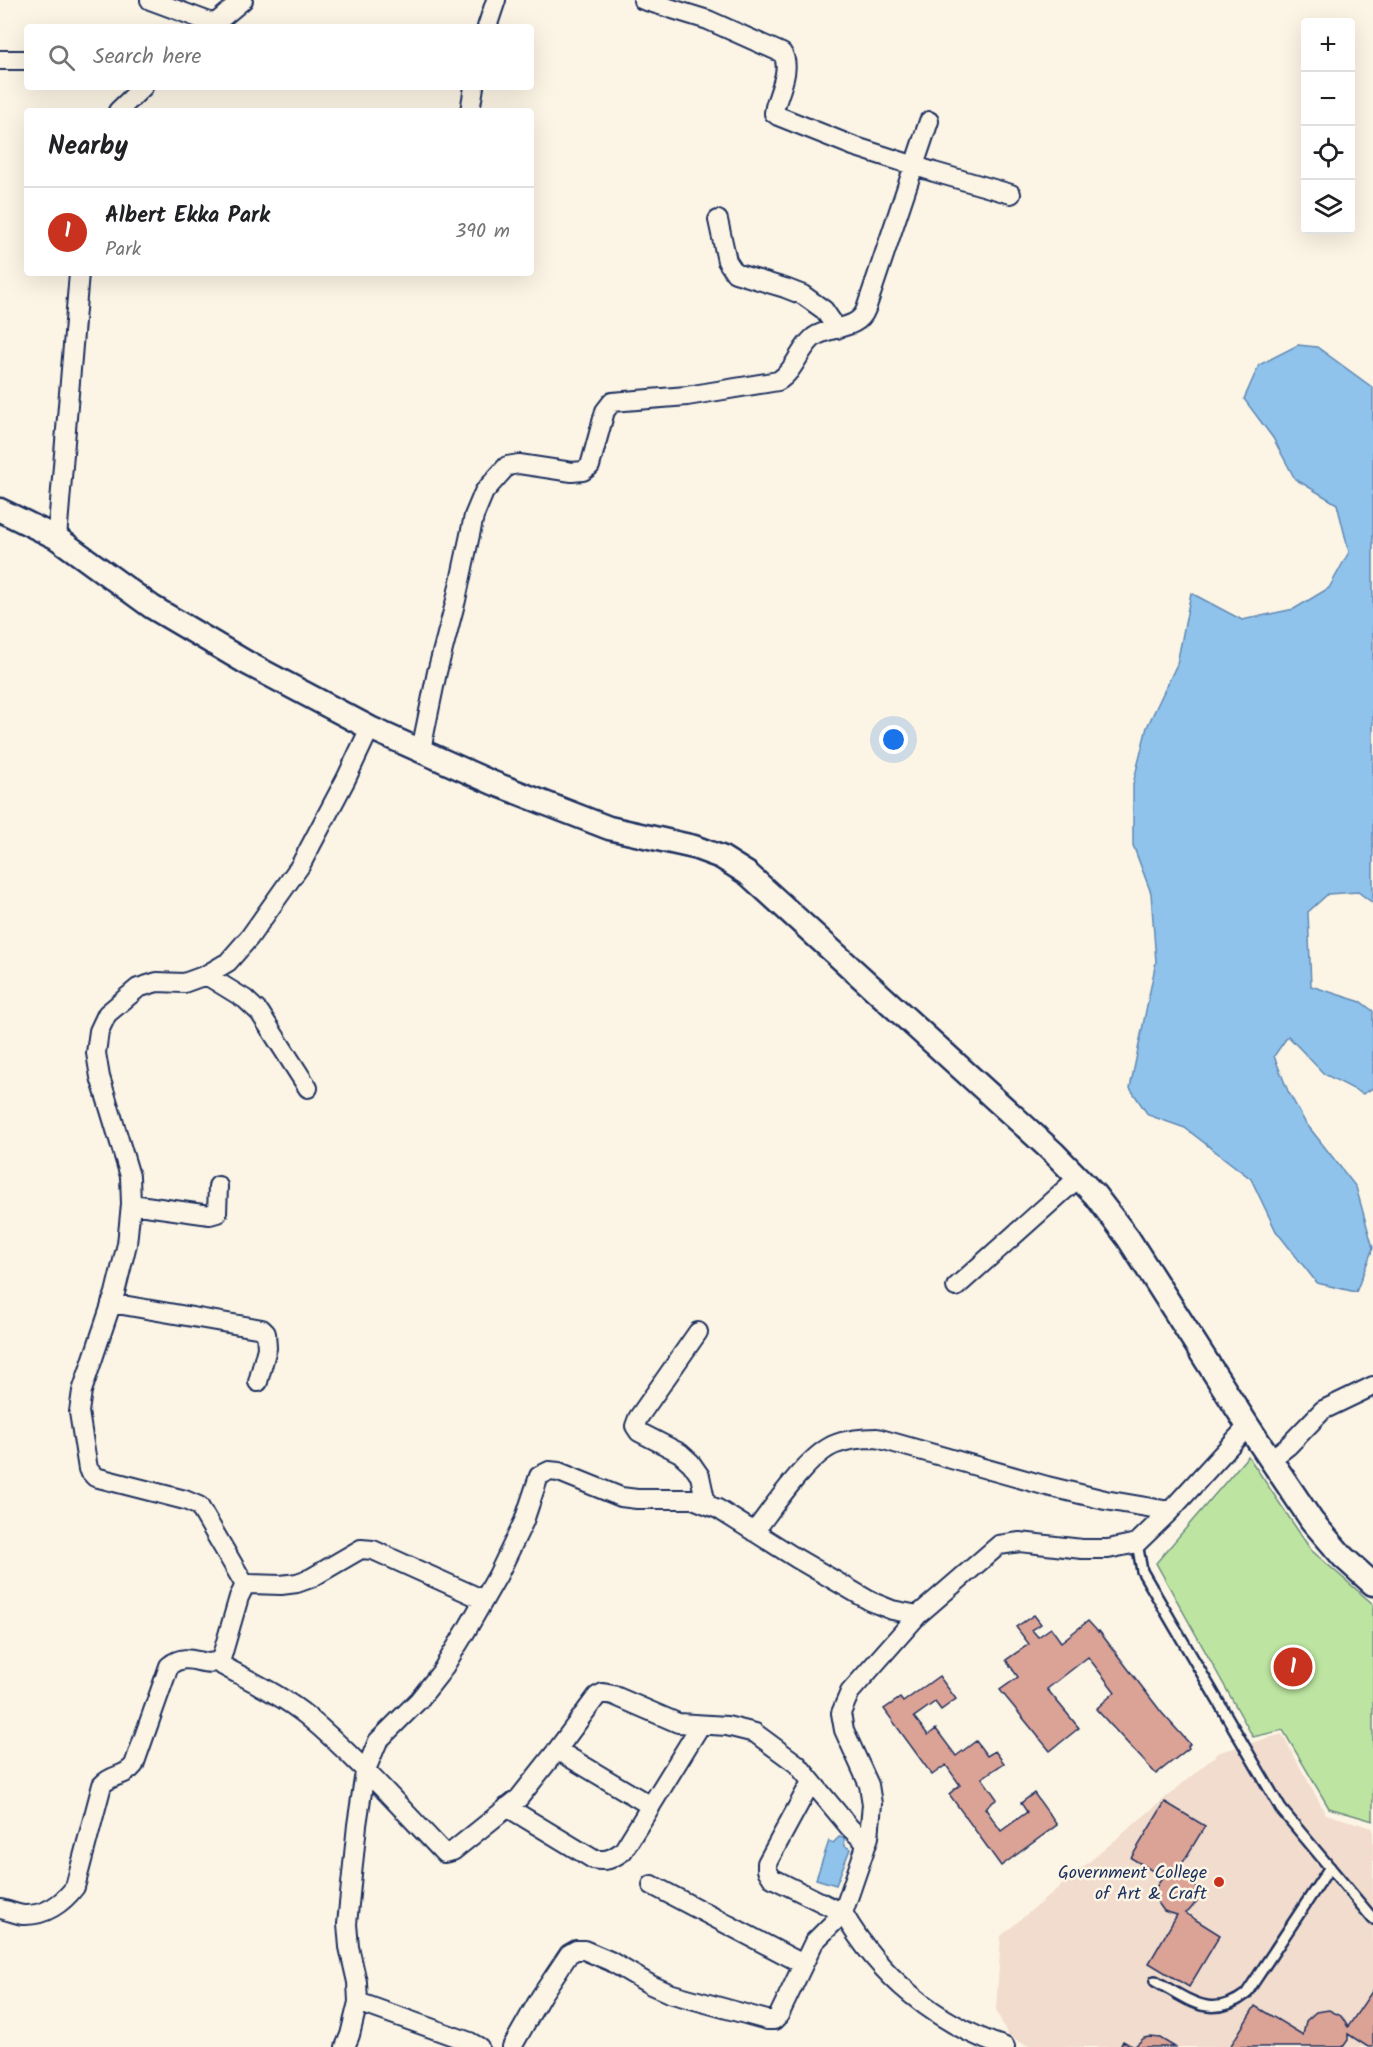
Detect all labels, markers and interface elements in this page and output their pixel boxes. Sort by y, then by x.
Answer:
map controls [1301,18,1355,234]
button: + [1301,18,1355,72]
search box [24,24,534,90]
text: Search here [93,40,201,75]
icon: search [45,41,78,74]
button: − [1301,72,1355,126]
text: Nearby [48,126,128,168]
button: locate [1301,126,1355,180]
button: layers [1301,180,1355,234]
text: Albert Ekka Park [105,199,270,234]
text: 1 [64,216,71,248]
text: 390 m [455,216,510,248]
text: Park [105,234,141,266]
your location [879,725,908,754]
pin: 1 [1274,1644,1312,1690]
place label: Government College of Art & Craft [1058,1859,1208,1909]
marker: Government College of Art & Craft [1212,1875,1226,1889]

